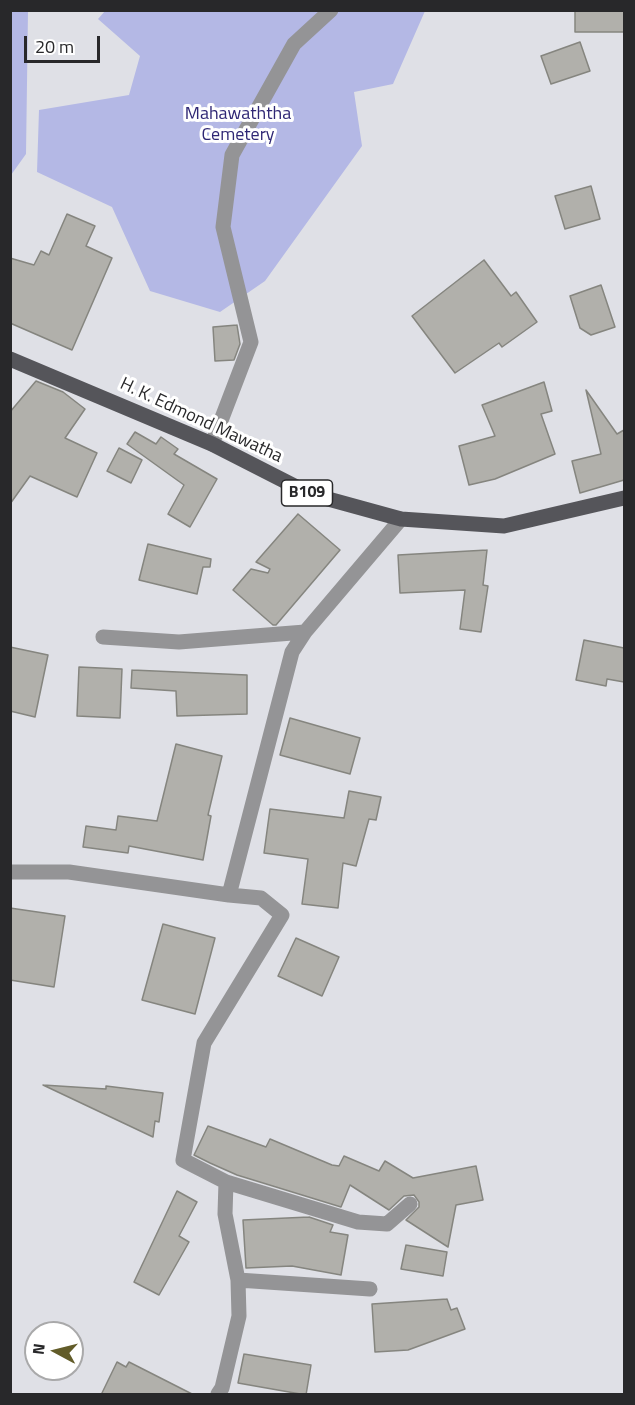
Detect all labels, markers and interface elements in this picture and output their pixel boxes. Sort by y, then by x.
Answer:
scale bar [27,24,104,62]
text: 20 m [35,33,74,60]
park label: Mahawaththa Cemetery [185,104,291,146]
street label: H. K. Edmond Mawatha [116,374,286,468]
road number: B109 [282,480,332,506]
north arrow [24,1321,84,1381]
text: N [26,1342,51,1356]

